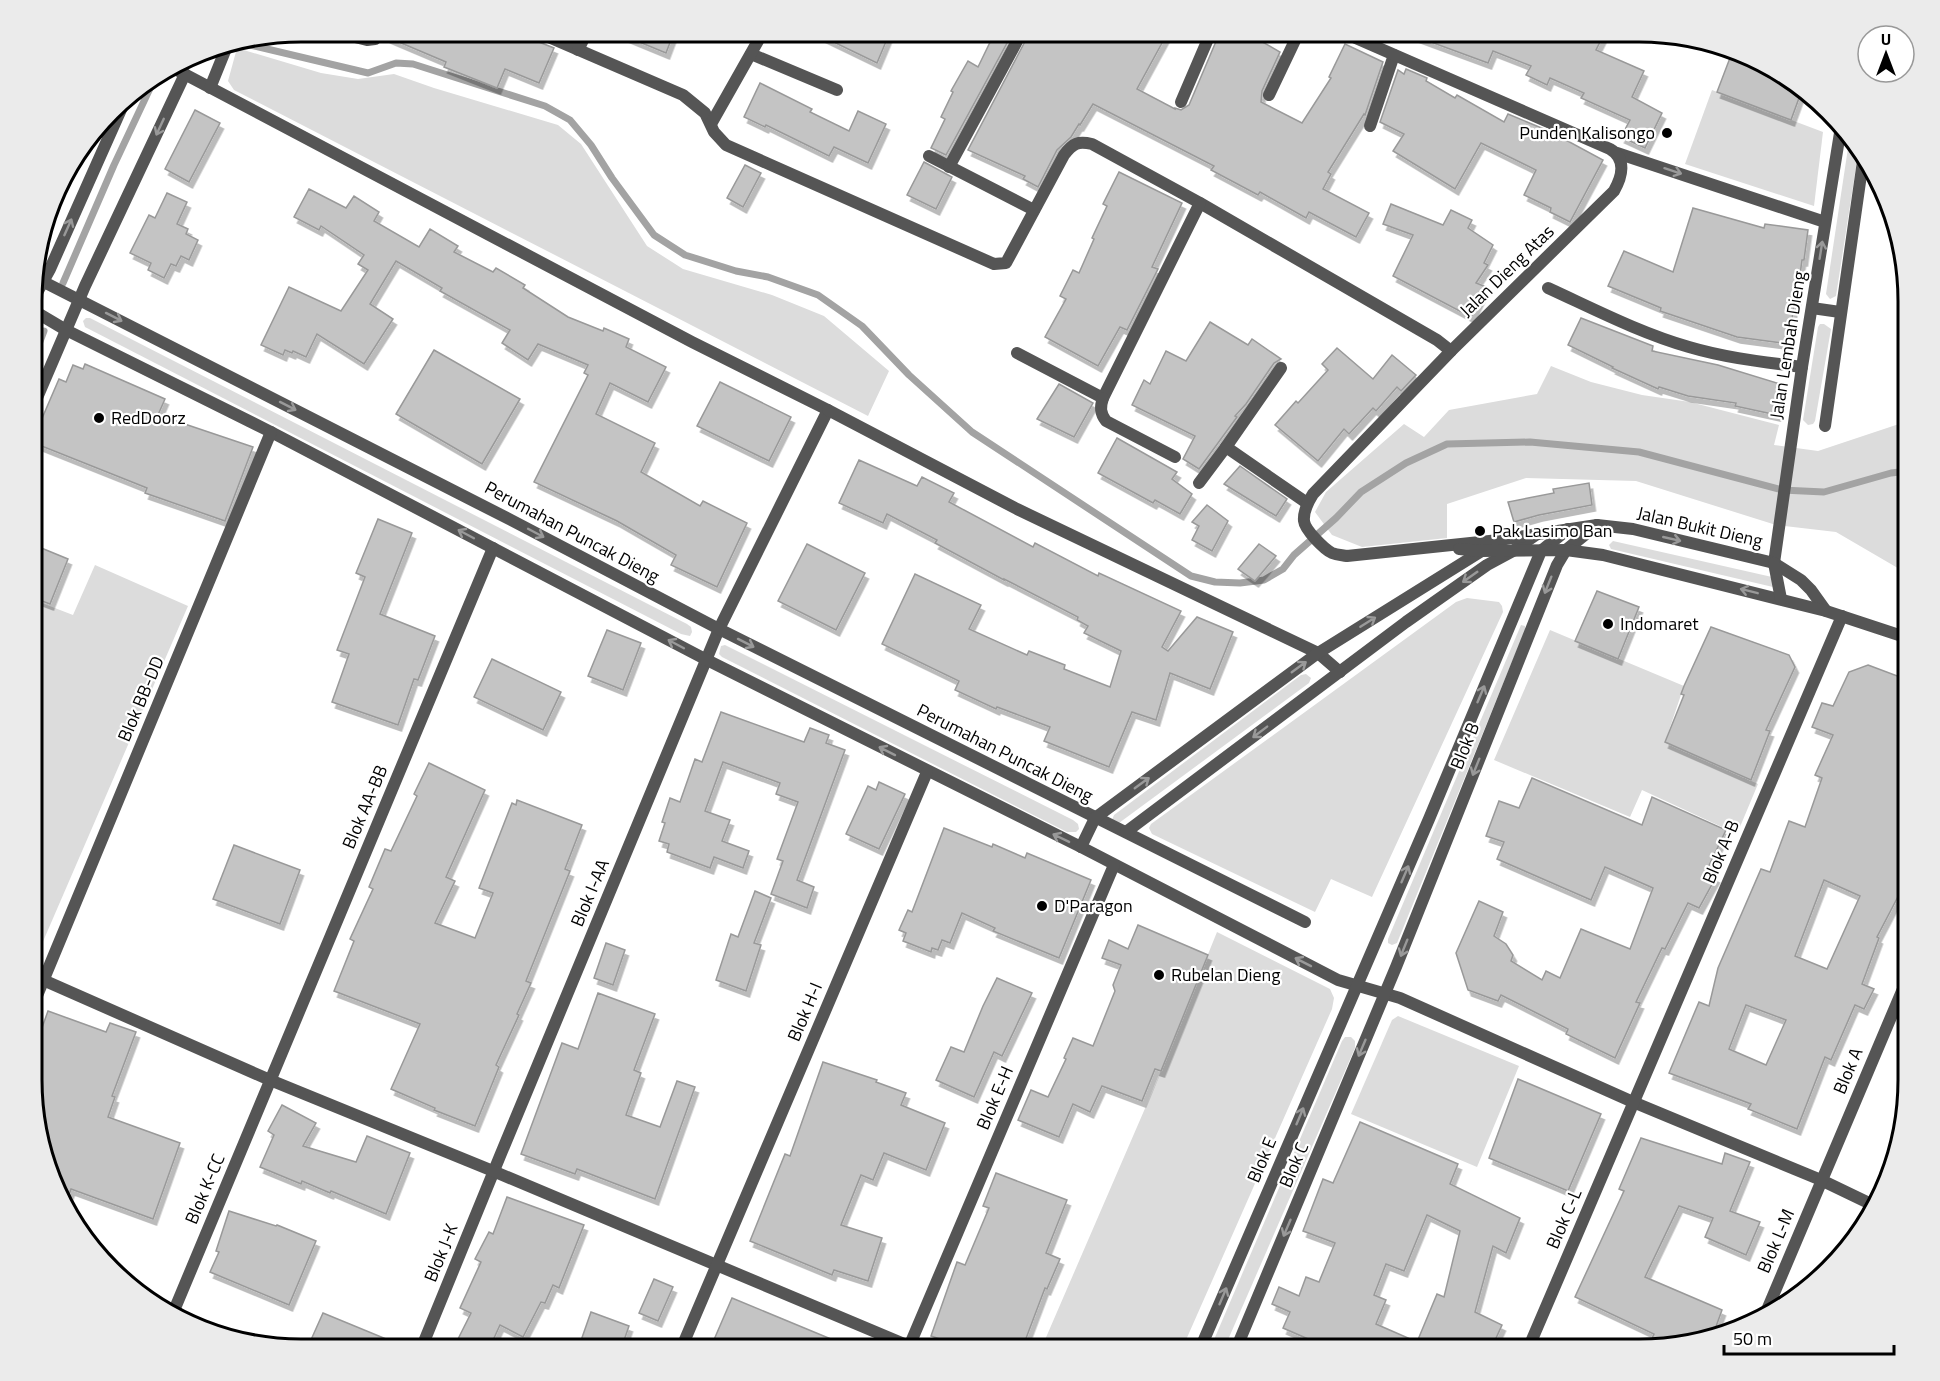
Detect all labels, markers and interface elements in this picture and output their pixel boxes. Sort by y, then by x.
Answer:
north arrow [1856,24,1916,84]
text: U [1881,27,1891,51]
one-way arrow [153,118,165,136]
place label: Punden Kalisongo [1519,119,1655,146]
marker: Punden Kalisongo [1660,126,1674,140]
one-way arrow [1663,167,1682,178]
one-way arrow [64,218,75,236]
street label: Jalan Dieng Atas [1453,218,1560,323]
one-way arrow [1815,240,1826,260]
street label: Jalan Lembah Dieng [1762,269,1813,421]
one-way arrow [105,312,123,324]
one-way arrow [278,401,296,412]
place label: RedDoorz [111,404,186,431]
marker: RedDoorz [92,411,106,425]
street label: Perumahan Puncak Dieng [480,474,665,589]
street label: Jalan Bukit Dieng [1635,499,1766,554]
place label: Pak Lasimo Ban [1492,517,1612,544]
marker: Pak Lasimo Ban [1473,524,1487,538]
one-way arrow [527,527,544,539]
one-way arrow [457,528,475,539]
one-way arrow [1662,533,1681,545]
one-way arrow [1463,571,1479,583]
one-way arrow [1542,576,1553,594]
one-way arrow [1740,584,1759,596]
place label: Indomaret [1620,610,1699,637]
one-way arrow [1359,615,1376,627]
marker: Indomaret [1601,617,1615,631]
one-way arrow [737,637,755,649]
one-way arrow [667,638,685,649]
street label: Blok BB-DD [110,652,171,746]
one-way arrow [1290,661,1306,673]
one-way arrow [1476,686,1488,704]
street label: Perumahan Puncak Dieng [912,696,1098,809]
street label: Blok B [1443,718,1486,773]
one-way arrow [1252,726,1268,738]
one-way arrow [878,745,896,757]
one-way arrow [1470,757,1481,775]
street label: Blok AA-BB [335,761,394,853]
one-way arrow [1134,777,1150,790]
street label: Blok A-B [1695,816,1746,888]
one-way arrow [1053,831,1071,843]
street label: Blok I-AA [563,855,616,931]
one-way arrow [1400,865,1411,883]
place label: D'Paragon [1054,892,1133,919]
marker: D'Paragon [1035,899,1049,913]
one-way arrow [1398,938,1409,956]
one-way arrow [1295,956,1313,967]
place label: Rubelan Dieng [1171,961,1281,988]
marker: Rubelan Dieng [1152,968,1166,982]
street label: Blok H-I [780,978,829,1046]
one-way arrow [1356,1038,1367,1056]
street label: Blok A [1826,1043,1869,1098]
street label: Blok E-H [969,1062,1020,1134]
one-way arrow [1295,1108,1306,1126]
street label: Blok E [1240,1133,1283,1187]
street label: Blok C [1272,1138,1315,1192]
street label: Blok K-CC [178,1149,232,1228]
street label: Blok C-L [1539,1184,1588,1253]
street label: Blok L-M [1750,1204,1801,1277]
one-way arrow [1281,1218,1292,1236]
street label: Blok J-K [417,1220,464,1286]
one-way arrow [1218,1287,1230,1305]
scale bar [1724,1318,1894,1356]
text: 50 m [1733,1325,1772,1352]

